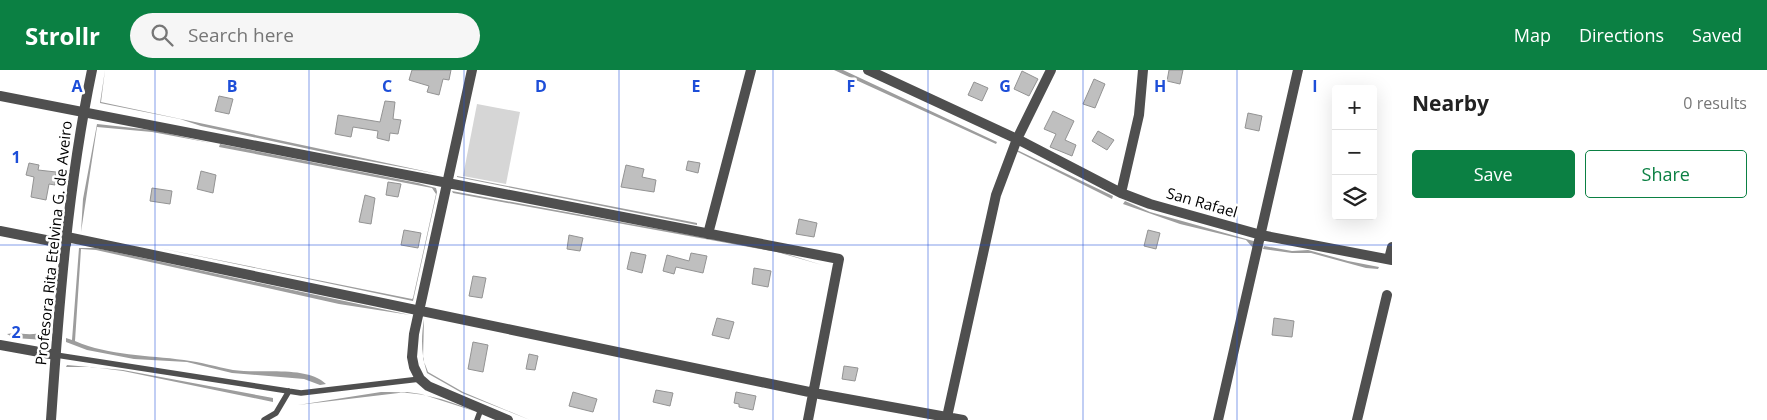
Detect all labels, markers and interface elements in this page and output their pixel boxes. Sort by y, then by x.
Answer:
search box [130,13,480,58]
text: Strollr [25,19,100,52]
icon: search [148,21,176,49]
text: Search here [188,22,294,48]
text: Map [1514,23,1551,47]
text: Directions [1579,23,1664,47]
text: Saved [1692,23,1742,47]
text: A [71,75,83,97]
text: B [227,75,237,97]
text: C [382,75,392,97]
text: D [535,75,547,97]
text: E [692,75,701,97]
text: F [847,75,855,97]
text: G [999,75,1011,97]
text: H [1154,75,1166,97]
text: I [1312,75,1318,97]
map controls [1332,85,1377,220]
button: + [1332,85,1377,130]
text: Nearby [1412,89,1489,117]
text: 0 results [1683,92,1747,114]
street label: Profesora Rita Etelvina G. de Aveiro [30,120,76,366]
button: − [1332,130,1377,175]
text: 1 [11,146,21,168]
button: Save [1412,150,1575,198]
button: Share [1585,150,1747,198]
button: layers [1332,175,1377,220]
street label: San Rafael [1165,182,1240,222]
text: 2 [11,321,21,343]

